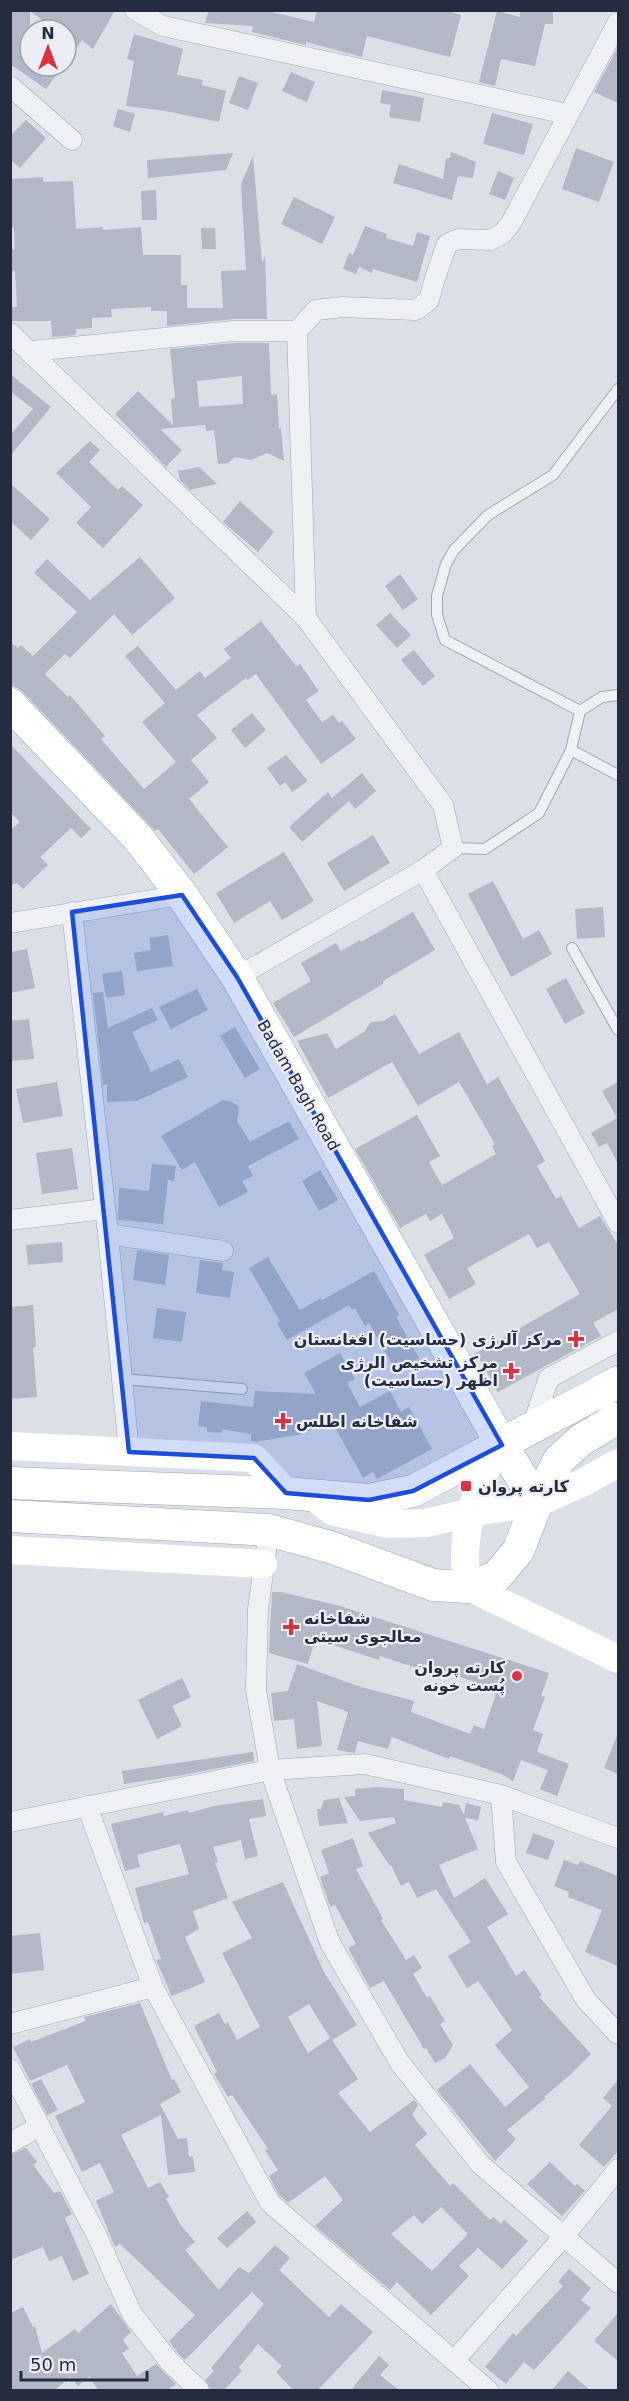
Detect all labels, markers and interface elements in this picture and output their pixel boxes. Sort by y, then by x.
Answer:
north arrow [18,18,78,78]
text: N [41,24,55,43]
street label: Badam Bagh Road [253,1017,344,1154]
place label: مرکز آلرژی (حساسیت) افغانستان [294,1329,562,1349]
marker: مرکز آلرژی (حساسیت) افغانستان [567,1330,585,1348]
place label: مرکز تشخیص الرژی (حساسیت) اظهر [340,1353,498,1390]
marker: مرکز تشخیص الرژی (حساسیت) اظهر [502,1362,520,1380]
marker: شفاخانه اطلس [274,1412,292,1430]
place label: شفاخانه اطلس [296,1412,418,1431]
place label: کارته پروان [478,1477,570,1497]
marker: کارته پروان [459,1479,473,1493]
place label: شفاخانه معالجوی سیتی [304,1609,422,1646]
marker: شفاخانه معالجوی سیتی [282,1618,300,1636]
place label: کارته پروان پُست خونه [414,1658,506,1696]
marker: کارته پروان پُست خونه [510,1669,524,1683]
scale bar [21,2344,147,2382]
text: 50 m [30,2354,76,2375]

